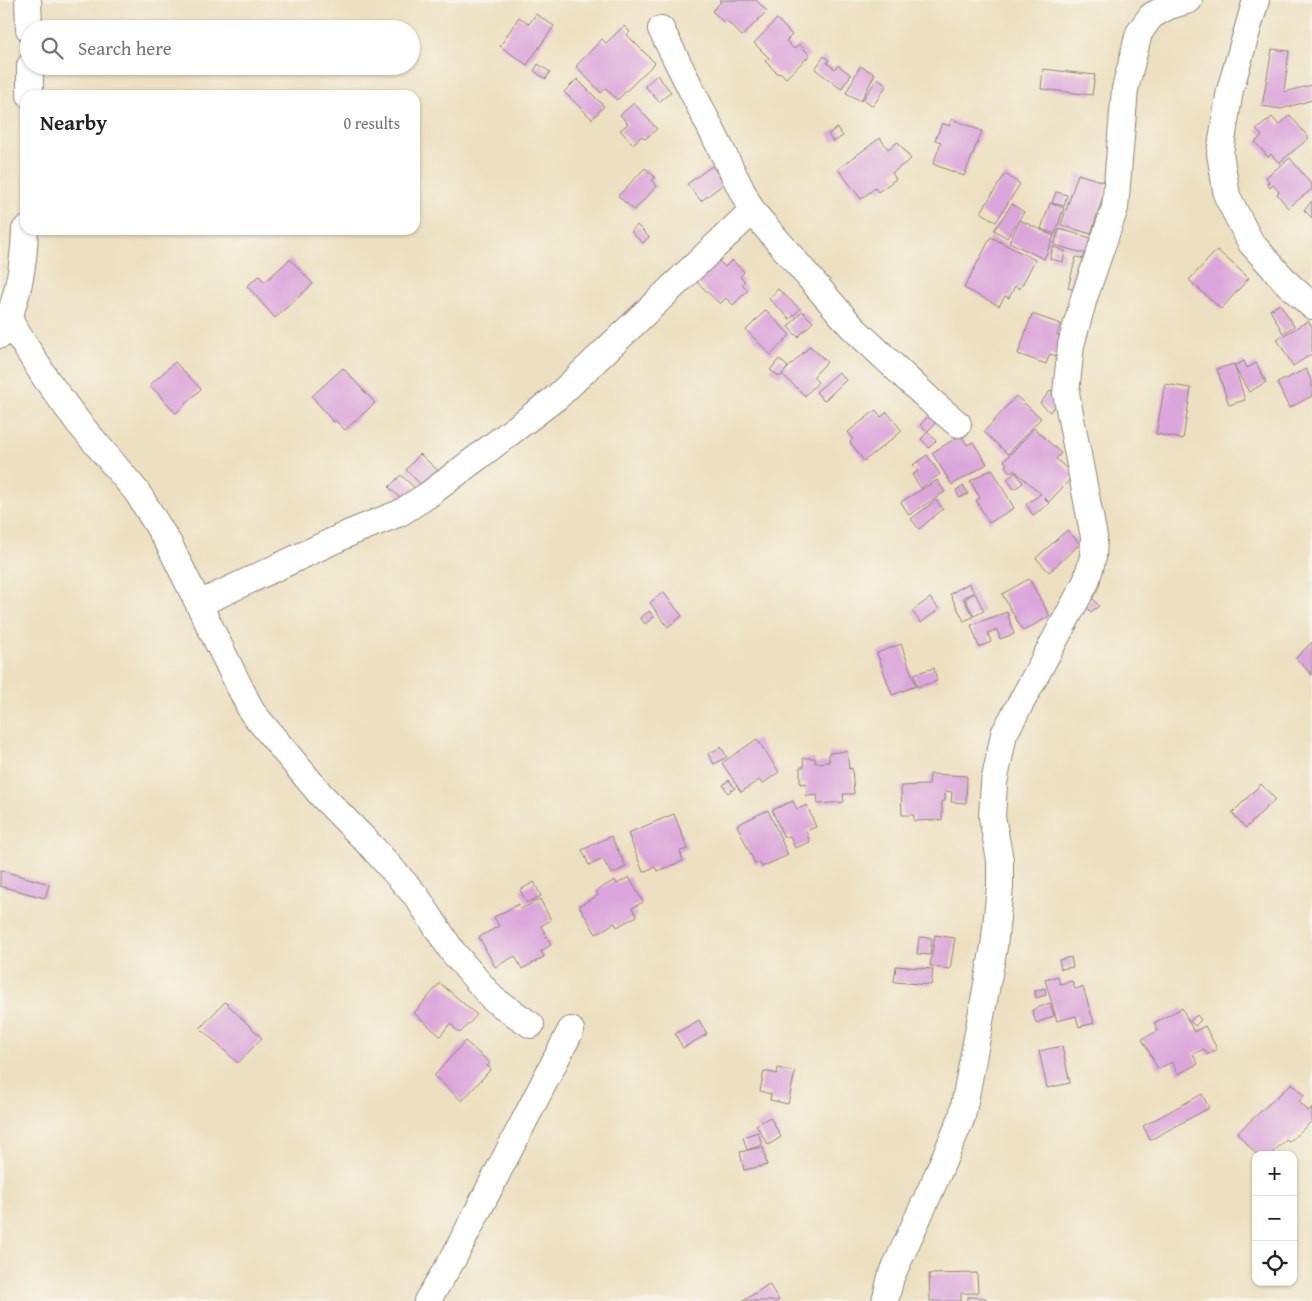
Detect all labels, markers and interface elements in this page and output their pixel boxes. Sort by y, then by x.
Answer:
search box [20,20,420,75]
icon: search [38,34,66,62]
text: Search here [78,34,172,62]
text: Nearby [40,107,107,138]
text: 0 results [343,111,400,135]
map controls [1252,1151,1297,1286]
button: + [1252,1151,1297,1196]
button: − [1252,1196,1297,1241]
button: locate [1252,1241,1297,1286]

